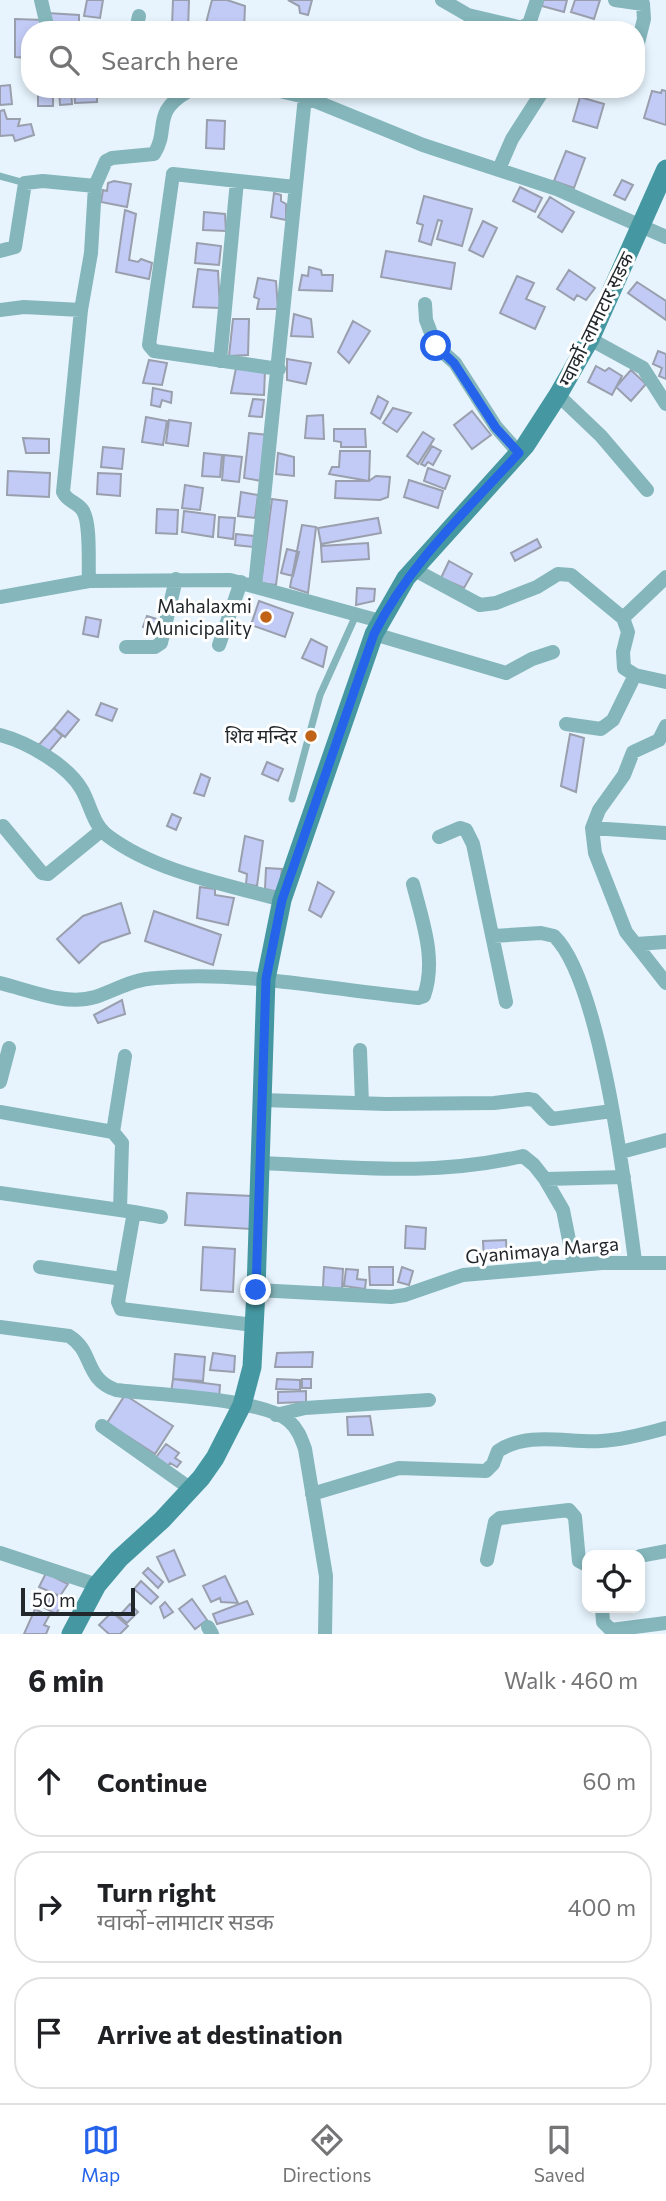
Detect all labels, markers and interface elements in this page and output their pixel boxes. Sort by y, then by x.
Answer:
search box [21,21,645,98]
icon: search [45,41,83,79]
text: Search here [101,44,239,75]
street label: ग्वार्को-लामाटार सडक [553,248,638,389]
route start [420,330,451,361]
place label: Mahalaxmi Municipality [145,594,252,639]
marker: Mahalaxmi Municipality [258,609,274,625]
place label: शिव मन्दिर [225,724,298,747]
marker: शिव मन्दिर [303,728,319,744]
street label: Gyanimaya Marga [464,1231,620,1268]
route end [240,1274,271,1305]
map controls [582,1550,645,1613]
button: locate [582,1550,645,1613]
scale bar [21,1585,135,1617]
text: 50 m [32,1588,76,1611]
text: 6 min [28,1661,104,1698]
text: Walk · 460 m [504,1666,638,1694]
icon: ahead [30,1762,68,1800]
text: Continue [97,1766,207,1797]
text: 60 m [583,1767,636,1795]
text: Turn right [97,1876,216,1907]
icon: right [30,1888,68,1926]
text: 400 m [568,1893,636,1921]
text: ग्वार्को-लामाटार सडक [97,1907,274,1935]
icon: arrive [30,2014,68,2052]
text: Arrive at destination [97,2018,343,2049]
tab: Map [81,2121,120,2186]
tab: Directions [282,2121,372,2186]
tab: Saved [534,2121,585,2186]

